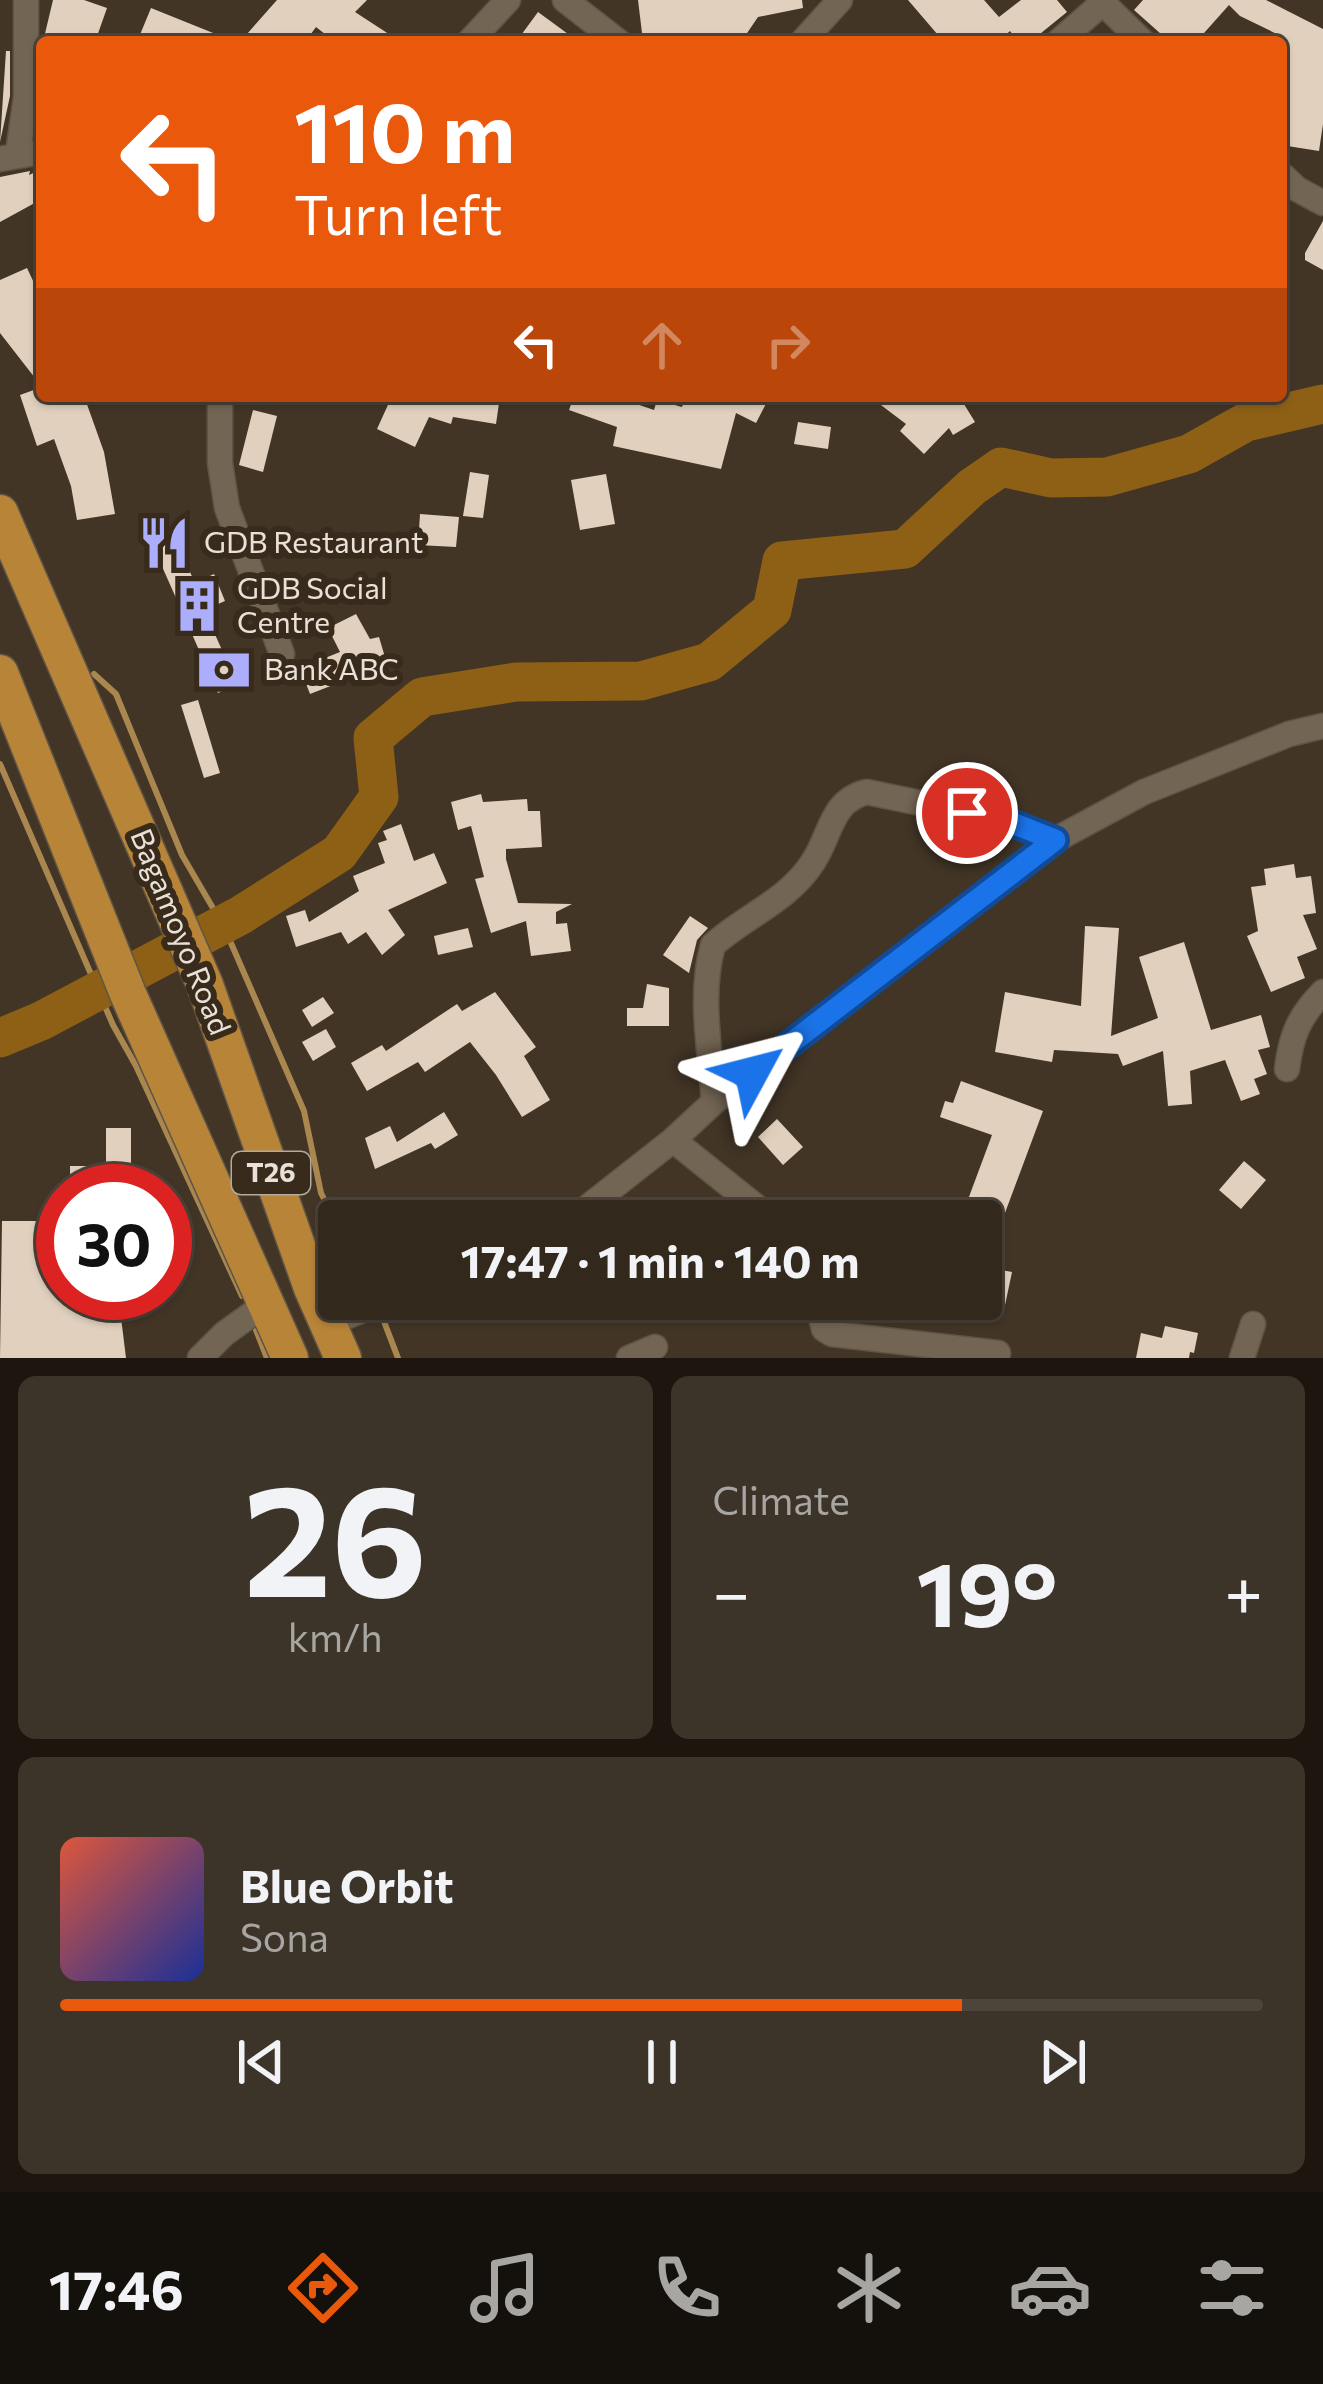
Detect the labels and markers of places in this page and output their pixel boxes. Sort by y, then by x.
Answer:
restaurant icon: GDB Restaurant [135,514,193,572]
place label: GDB Restaurant [204,522,423,559]
place label: GDB Social Centre [237,568,388,639]
building icon: GDB Social Centre [168,577,226,635]
bank icon: Bank ABC [195,641,253,699]
place label: Bank ABC [264,649,399,686]
pin [916,762,1018,864]

